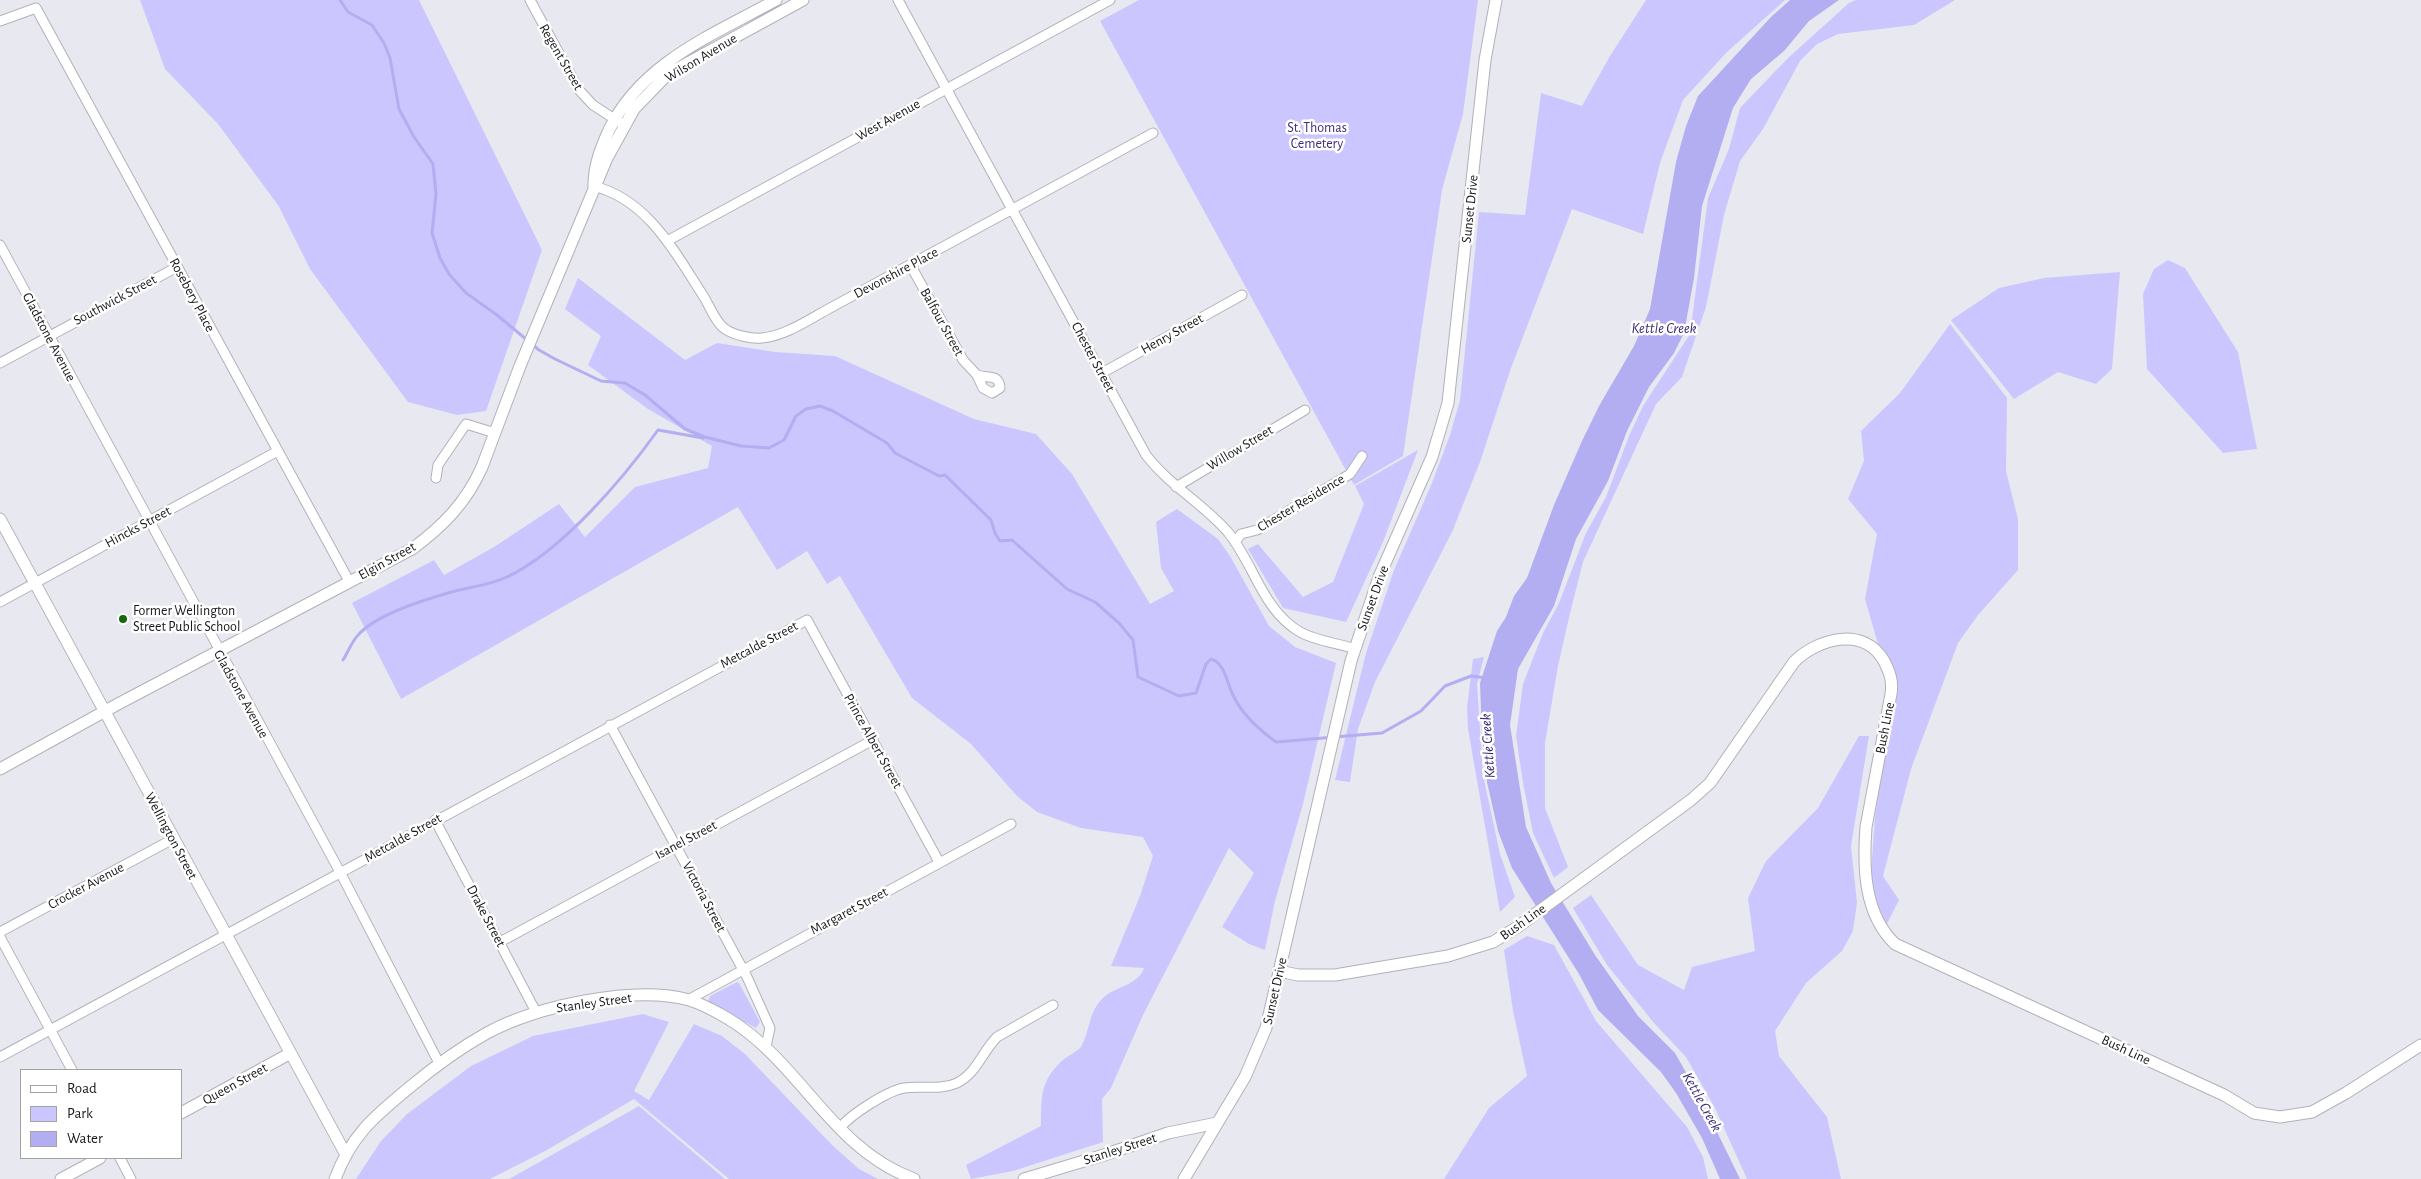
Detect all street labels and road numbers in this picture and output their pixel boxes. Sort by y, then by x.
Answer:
street label: Regent Street [535,21,587,93]
street label: Wilson Avenue [662,30,740,86]
street label: West Avenue [853,95,923,145]
street label: Sunset Drive [1458,174,1482,244]
street label: Devonshire Place [851,244,941,302]
street label: Rosebery Place [165,255,219,335]
street label: Southwick Street [71,271,159,329]
street label: Balfour Street [916,285,968,359]
street label: Gladstone Avenue [18,290,80,384]
street label: Henry Street [1138,310,1206,358]
street label: Chester Street [1068,319,1118,395]
street label: Willow Street [1204,422,1276,474]
street label: Chester Residence [1254,470,1348,536]
street label: Hincks Street [102,503,174,551]
street label: Elgin Street [355,538,419,584]
street label: Sunset Drive [1353,563,1393,633]
street label: Metcalde Street [717,617,801,673]
street label: Gladstone Avenue [210,647,272,741]
street label: Prince Albert Street [840,691,906,791]
street label: Bush Line [1872,701,1898,755]
street label: Wellington Street [141,790,201,882]
street label: Metcalde Street [361,810,445,866]
street label: Isanel Street [652,817,720,863]
street label: Crocker Avenue [45,859,127,913]
street label: Victoria Street [678,859,730,935]
street label: Drake Street [463,882,509,950]
street label: Margaret Street [807,884,891,938]
street label: Bush Line [1497,900,1549,944]
street label: Sunset Drive [1259,956,1291,1026]
street label: Stanley Street [555,989,633,1017]
street label: Bush Line [2099,1031,2153,1069]
street label: Queen Street [200,1059,270,1109]
street label: Stanley Street [1081,1129,1159,1169]

